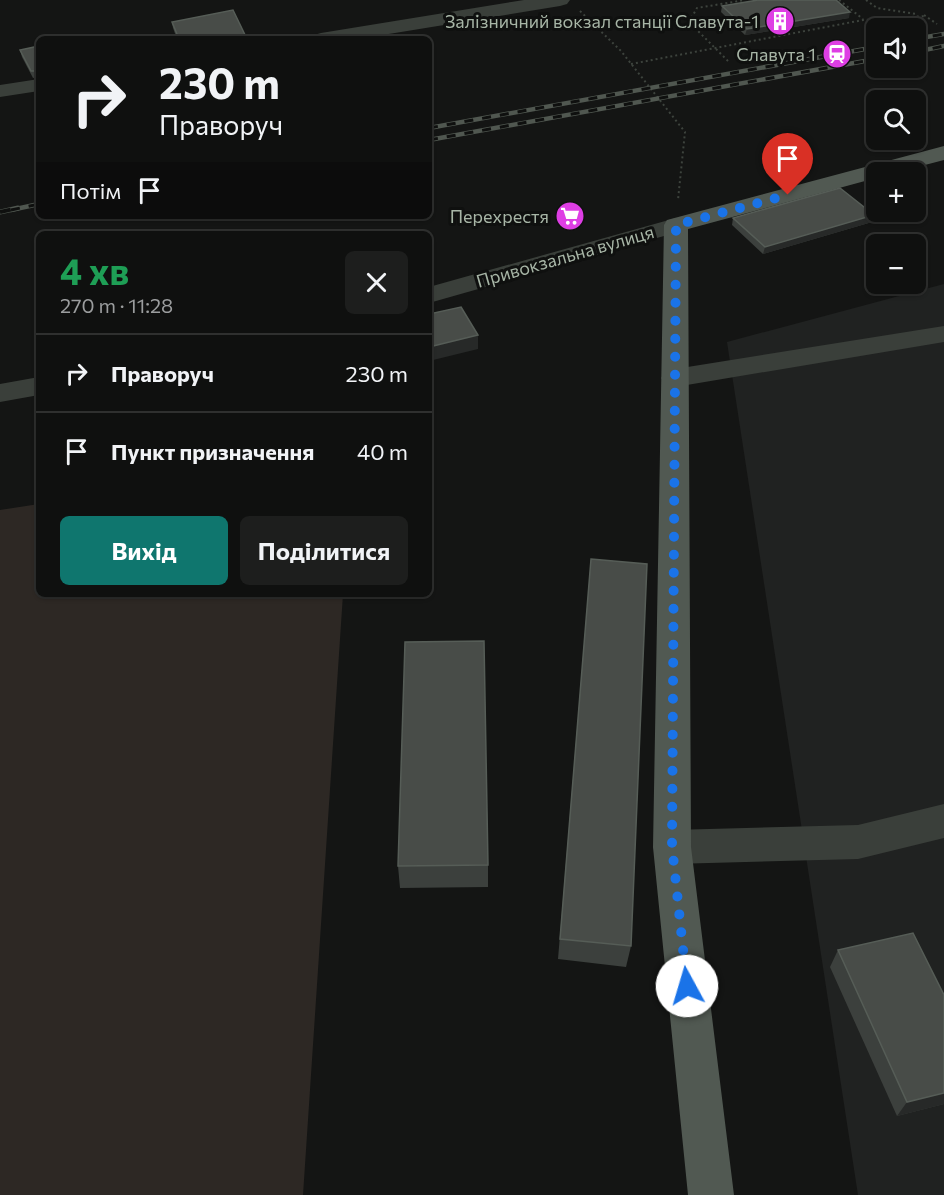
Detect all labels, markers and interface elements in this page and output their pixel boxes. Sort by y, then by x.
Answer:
building icon: Залізничний вокзал станції Славута-1 [764,5,796,37]
place label: Залізничний вокзал станції Славута-1 [445,10,759,32]
map controls [866,18,926,294]
button: sound [866,18,926,78]
station icon: Славута 1 [821,38,853,70]
place label: Славута 1 [736,43,816,65]
text: 230 m [159,56,280,108]
icon: right [60,60,138,138]
button: search [866,90,926,150]
text: Праворуч [159,108,283,141]
pin [762,133,813,195]
icon: arrive [771,142,804,175]
button: + [866,162,926,222]
icon: arrive [133,174,166,207]
text: Потім [60,177,121,204]
supermarket icon: Перехрестя [554,200,586,232]
place label: Перехрестя [450,205,549,227]
street label: Привокзальна вулиця [474,220,656,292]
button: − [866,234,926,294]
text: 4 хв [60,248,129,292]
button: close [345,251,408,314]
text: 270 m · 11:28 [60,293,173,317]
icon: right [60,357,93,390]
text: Праворуч [111,360,214,387]
text: 230 m [345,360,408,387]
icon: arrive [60,435,93,468]
text: Пункт призначення [111,438,314,465]
text: 40 m [357,438,408,465]
button: Вихід [60,516,228,585]
button: Поділитися [240,516,408,585]
position arrow [655,954,719,1018]

